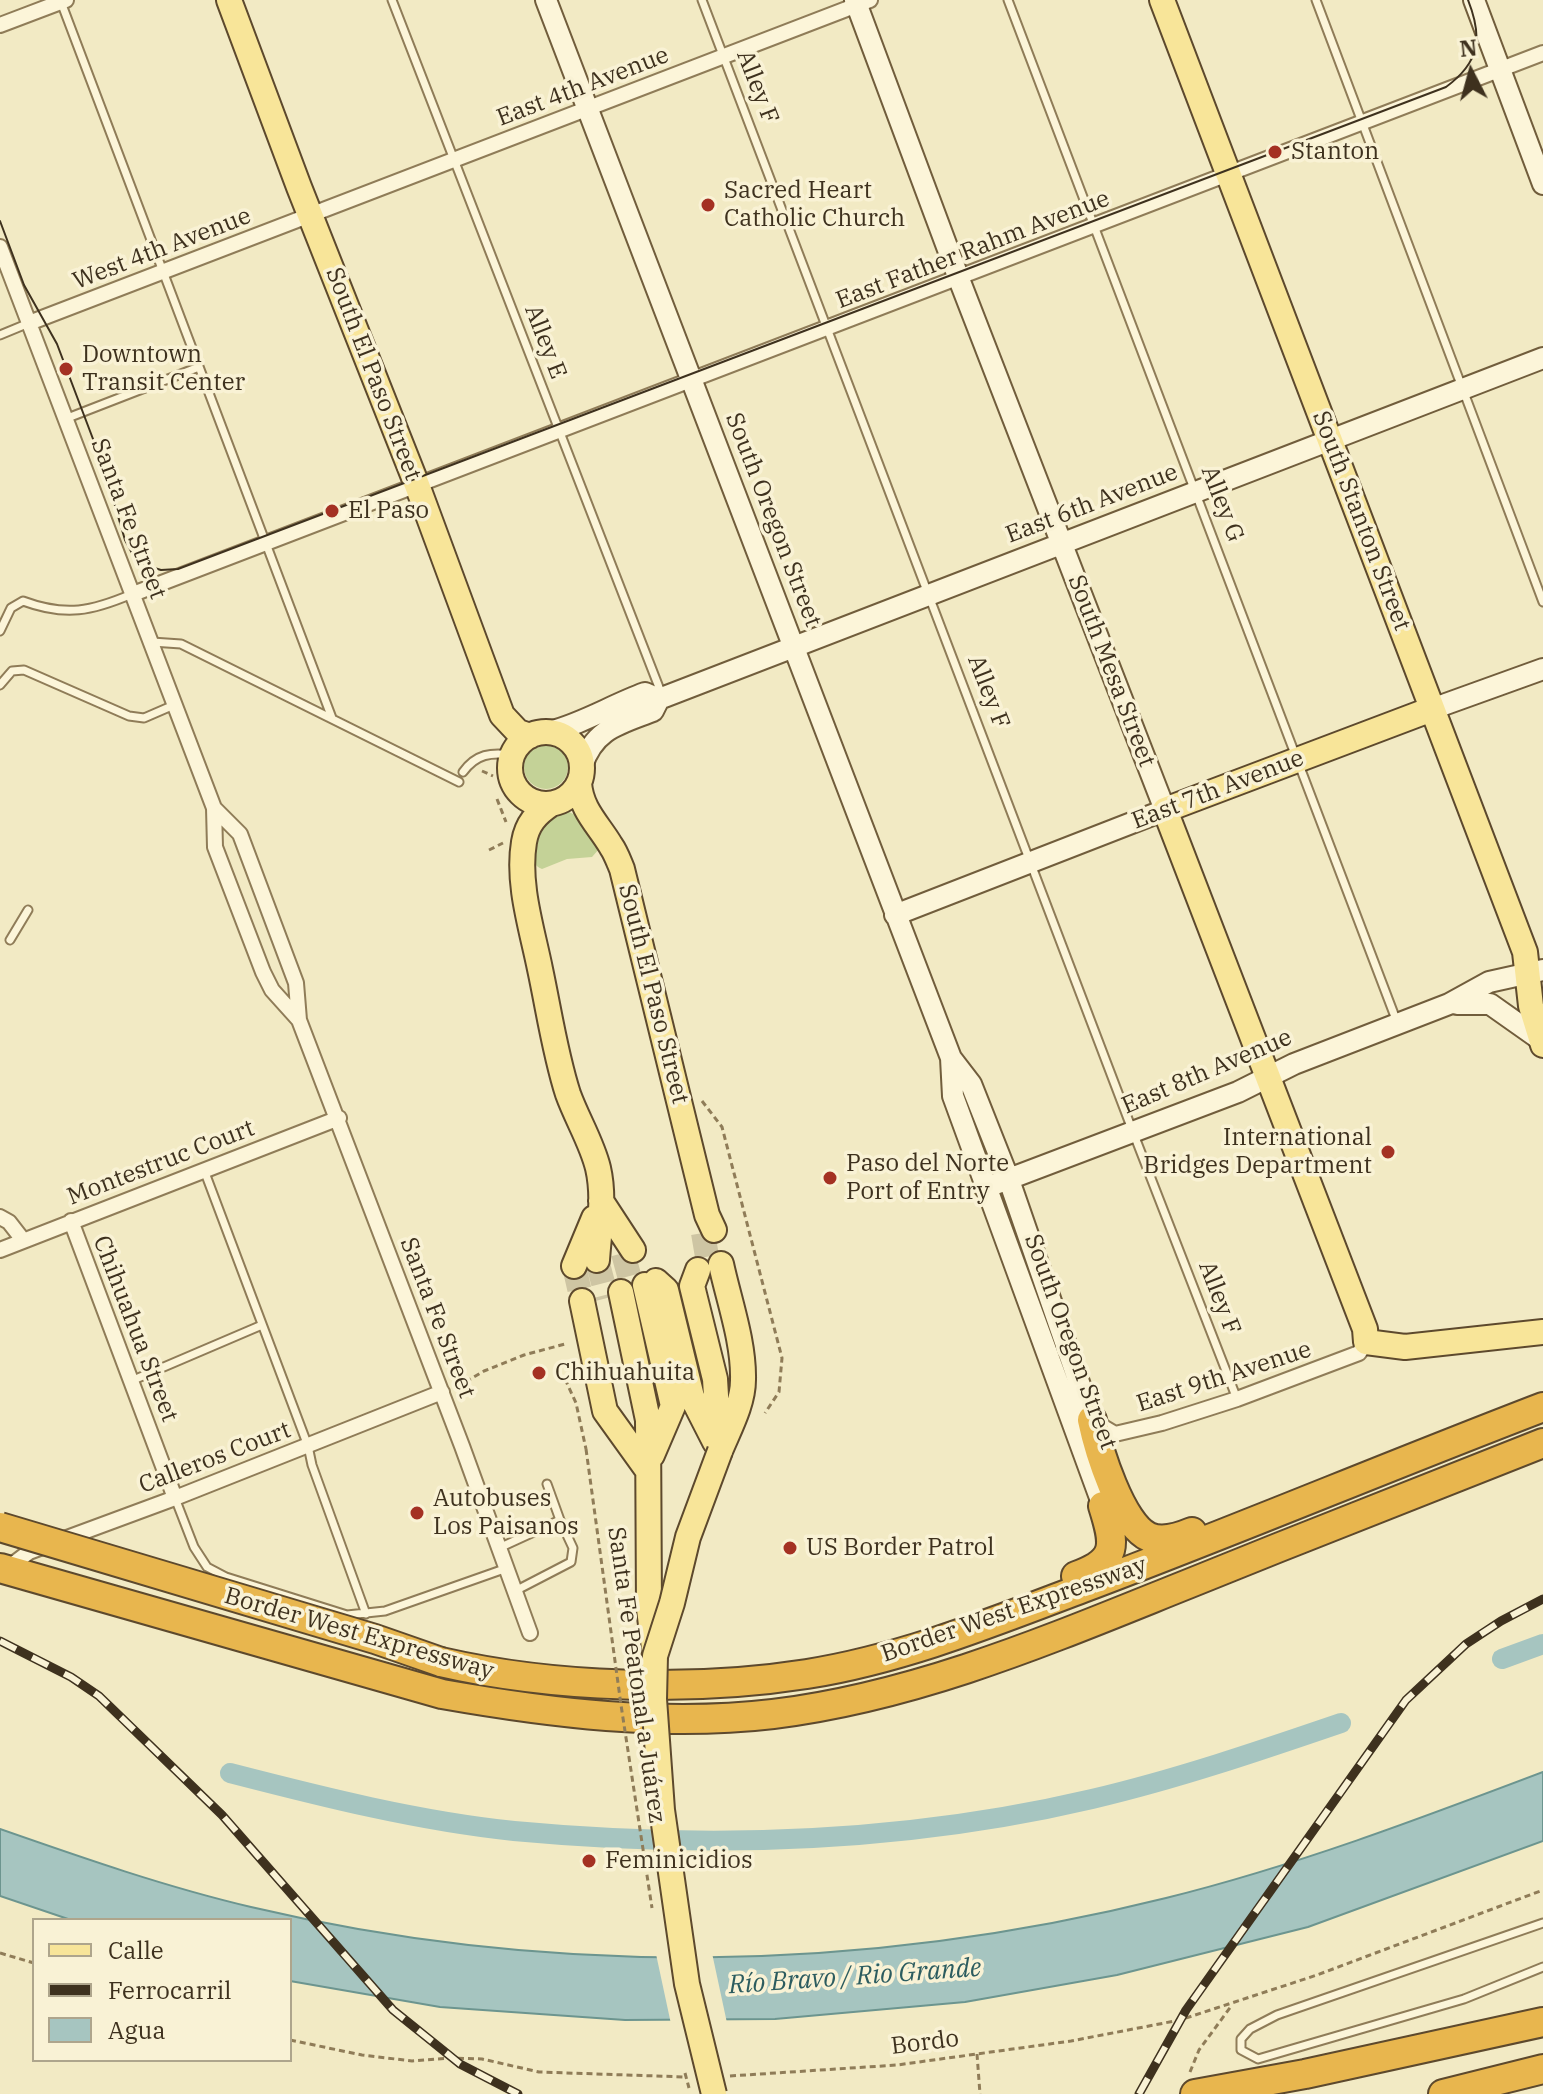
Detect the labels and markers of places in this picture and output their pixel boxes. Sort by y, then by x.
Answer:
place label: Stanton [1291,138,1379,166]
marker: Stanton [1266,143,1284,161]
place label: Sacred Heart Catholic Church [724,177,905,233]
marker: Sacred Heart Catholic Church [699,196,717,214]
place label: Downtown Transit Center [82,341,245,397]
marker: Downtown Transit Center [57,360,75,378]
place label: El Paso [348,497,429,525]
marker: El Paso [323,502,341,520]
place label: International Bridges Department [1143,1124,1372,1180]
marker: International Bridges Department [1379,1143,1397,1161]
place label: Paso del Norte Port of Entry [846,1150,1009,1206]
marker: Paso del Norte Port of Entry [821,1169,839,1187]
place label: Chihuahuita [555,1359,695,1387]
marker: Chihuahuita [530,1364,548,1382]
place label: Autobuses Los Paisanos [433,1485,579,1541]
marker: Autobuses Los Paisanos [408,1504,426,1522]
place label: US Border Patrol [806,1534,995,1562]
marker: US Border Patrol [781,1539,799,1557]
place label: Feminicidios [605,1847,753,1875]
marker: Feminicidios [580,1852,598,1870]

